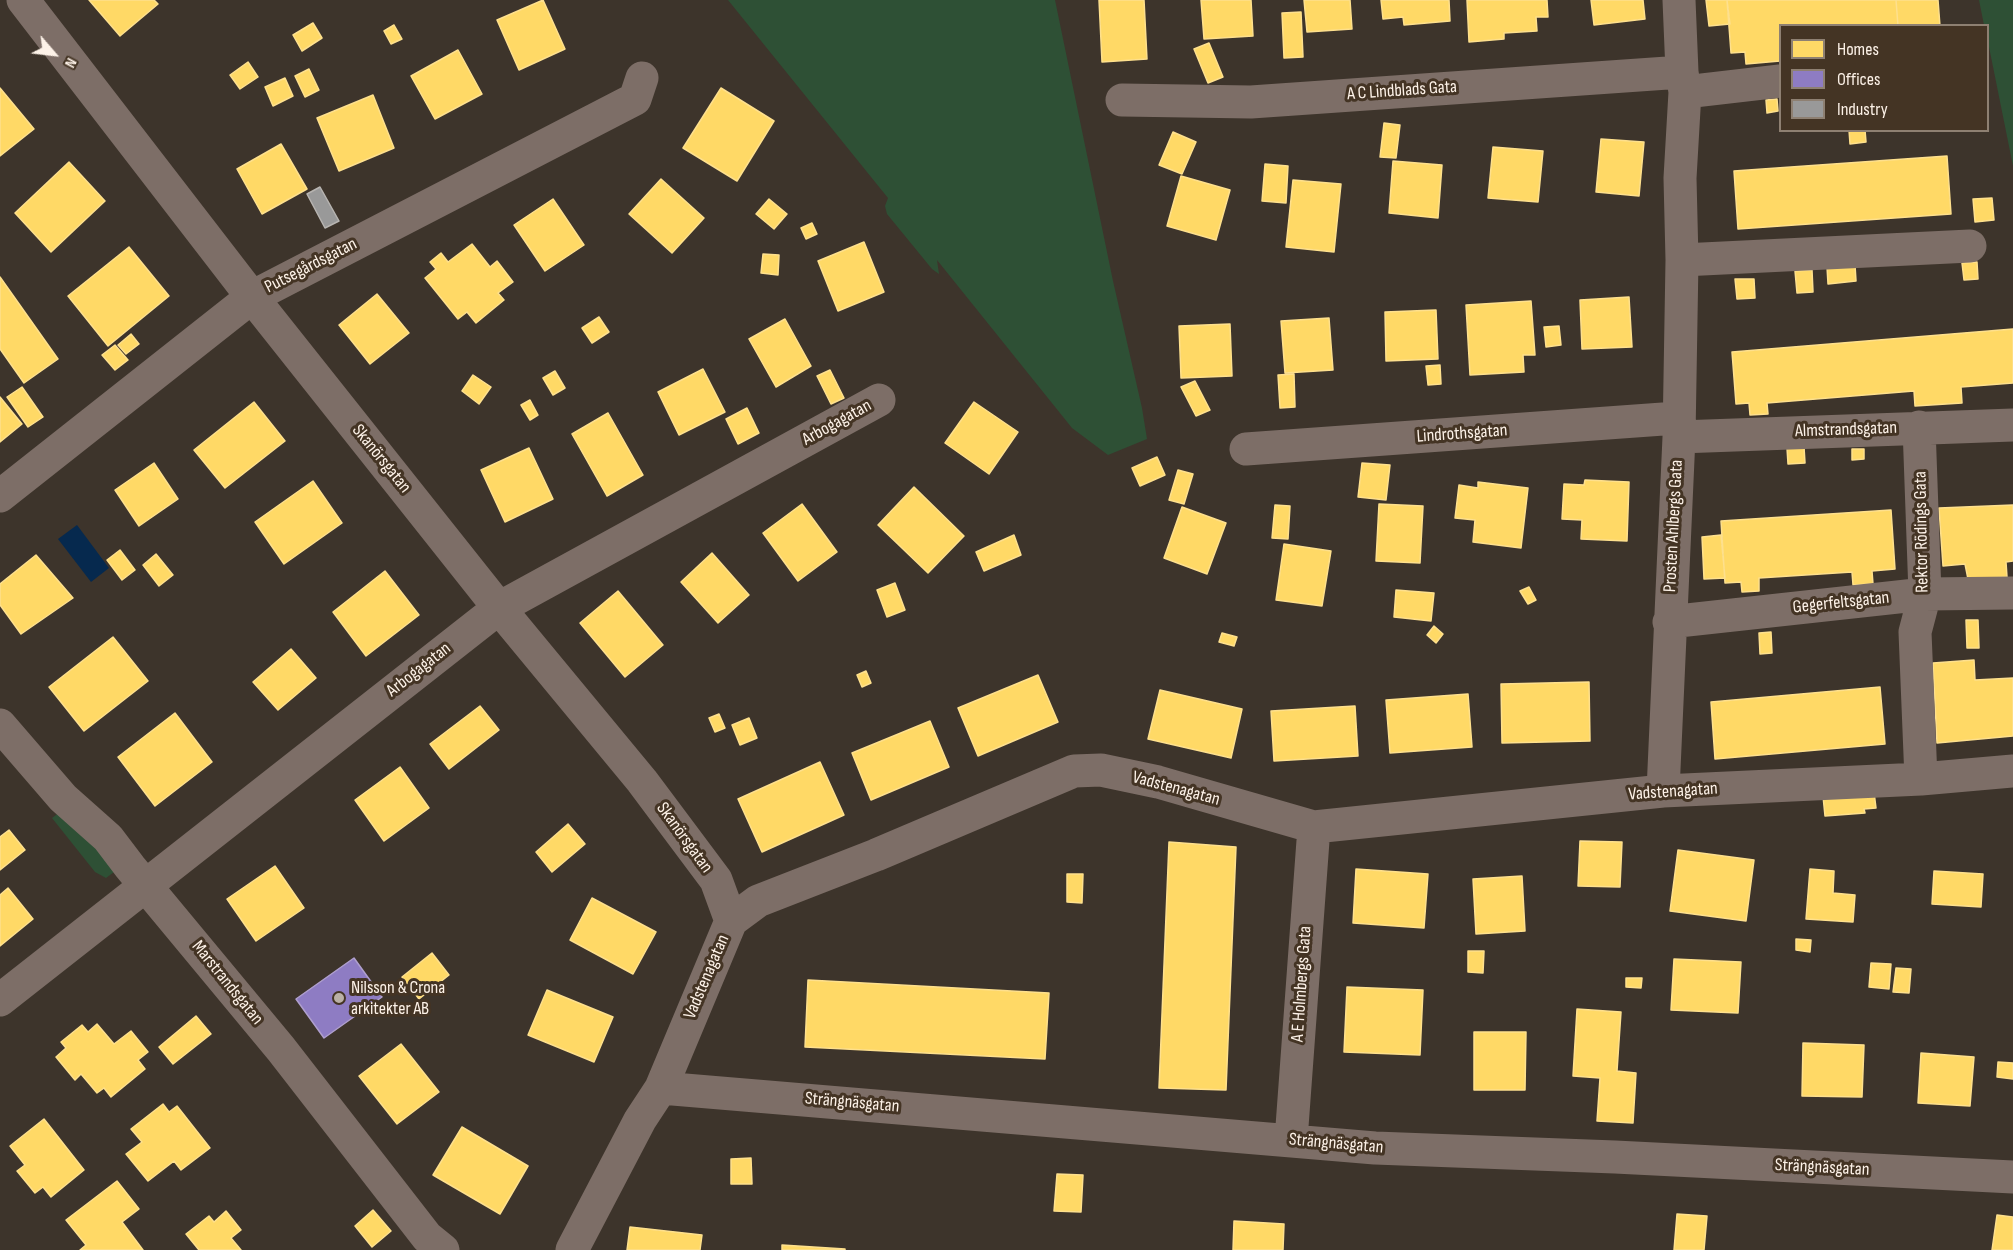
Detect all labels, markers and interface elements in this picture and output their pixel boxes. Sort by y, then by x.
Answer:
north arrow [24,24,84,84]
legend [1779,24,1989,132]
text: Homes [1837,39,1879,60]
text: N [60,54,81,71]
text: Offices [1837,69,1880,90]
street label: A C Lindblads Gata [1346,76,1458,106]
text: Industry [1837,99,1888,120]
street label: Putsegårdsgatan [261,234,361,298]
street label: Arbogagatan [799,395,875,451]
street label: Almstrandsgatan [1795,417,1897,443]
street label: Skanörsgatan [347,420,415,498]
street label: Lindrothsgatan [1416,420,1508,448]
street label: Prosten Ahlbergs Gata [1660,459,1688,593]
street label: Rektor Rödings Gata [1910,471,1934,593]
street label: Gegerfeltsgatan [1792,587,1890,619]
street label: Arbogagatan [382,638,456,702]
street label: Vadstenagatan [1130,767,1222,811]
street label: Vadstenagatan [1628,778,1718,806]
street label: Skanörsgatan [651,799,717,877]
street label: A E Holmbergs Gata [1287,925,1317,1043]
street label: Vadstenagatan [680,932,734,1022]
street label: Marstrandsgatan [187,937,267,1029]
place label: Nilsson & Crona arkitekter AB [351,977,445,1020]
marker: Nilsson & Crona arkitekter AB [332,991,346,1005]
street label: Strängnäsgatan [804,1088,900,1118]
street label: Strängnäsgatan [1288,1129,1384,1159]
street label: Strängnäsgatan [1774,1155,1870,1181]

